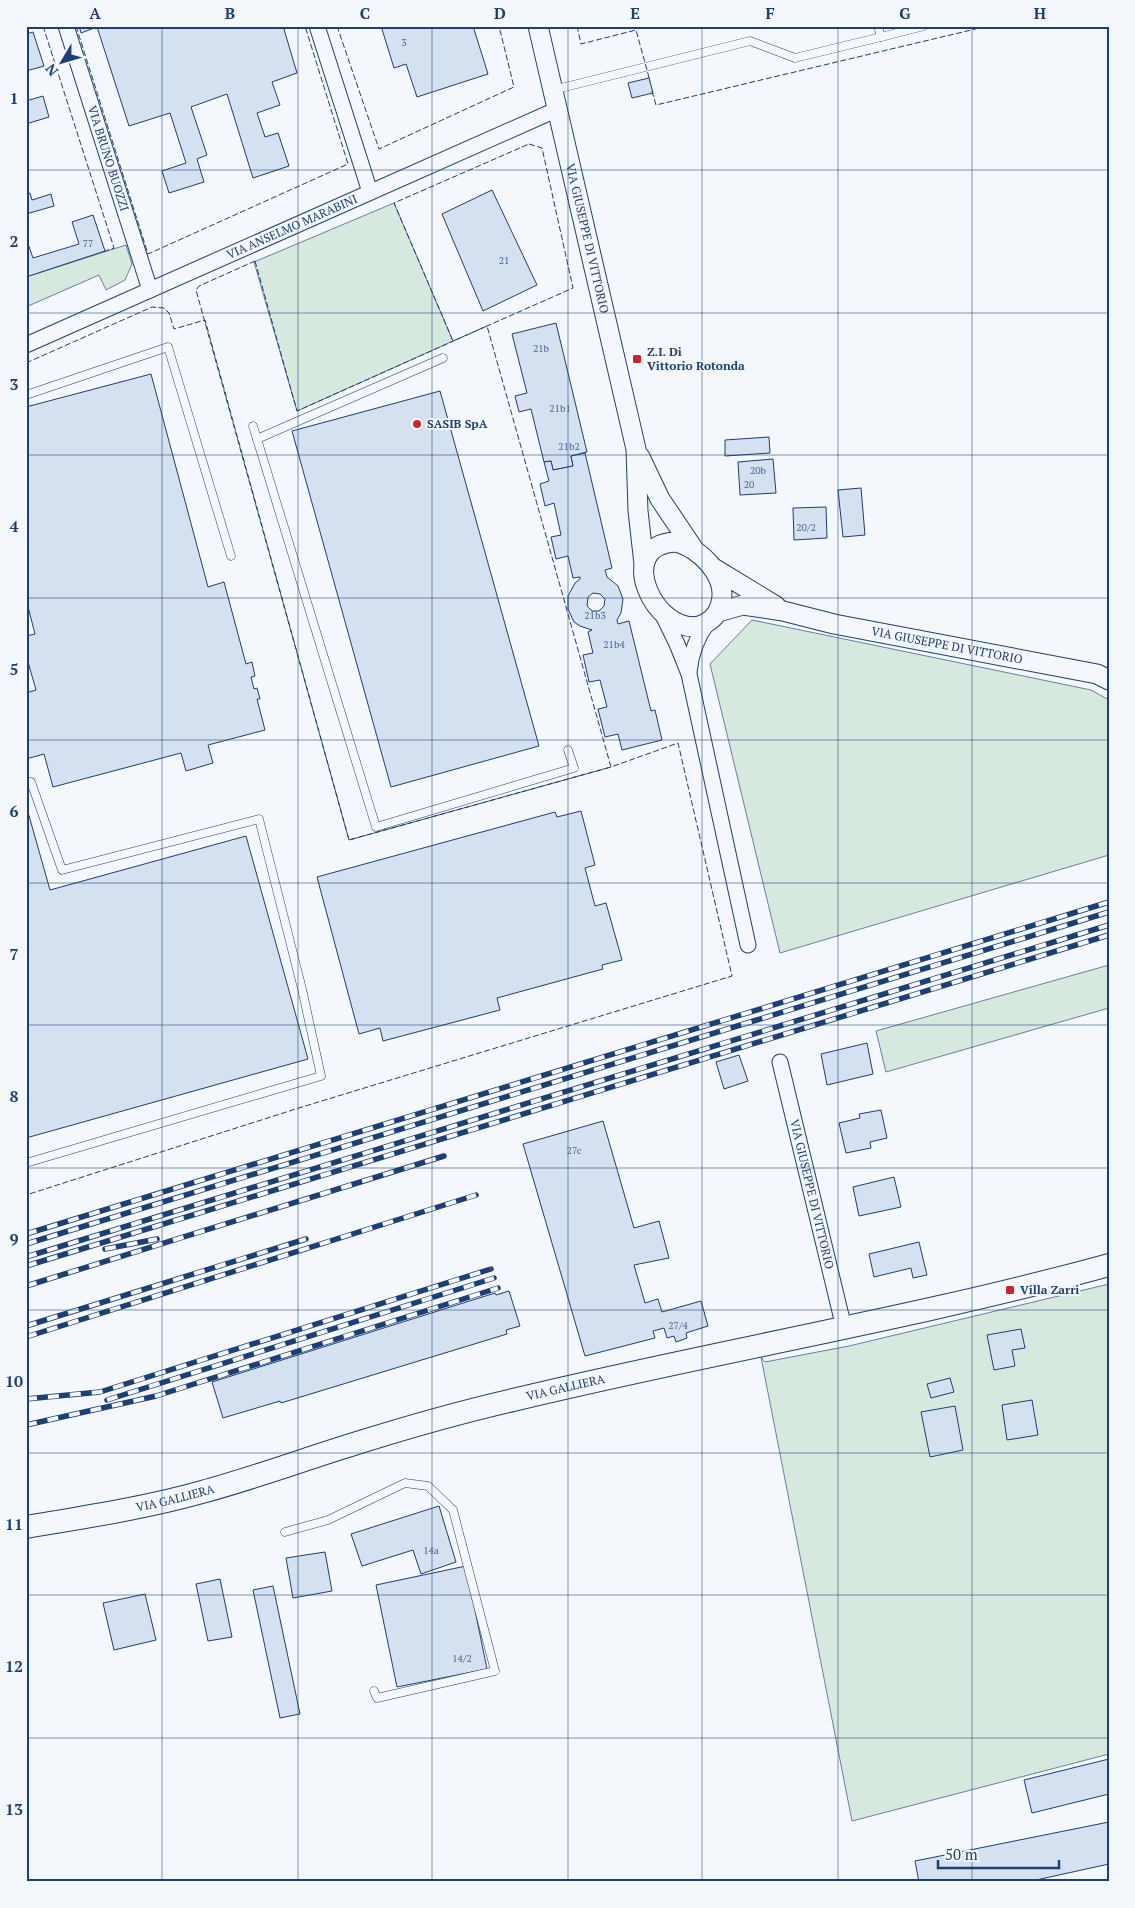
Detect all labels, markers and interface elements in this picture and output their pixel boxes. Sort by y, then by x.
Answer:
text: A [89,2,101,24]
text: B [225,2,235,24]
text: C [360,2,370,24]
text: D [494,2,506,24]
text: E [630,2,640,24]
text: F [765,2,775,24]
text: G [899,2,911,24]
text: H [1034,2,1046,24]
house number: 3 [401,36,407,49]
north arrow [38,38,88,88]
text: N [40,60,62,80]
text: 1 [9,87,19,109]
street label: VIA BRUNO BUOZZI [85,104,132,213]
street label: VIA GIUSEPPE DI VITTORIO [563,162,612,315]
street label: VIA ANSELMO MARABINI [224,191,360,262]
text: 2 [9,230,19,252]
house number: 77 [83,237,93,250]
house number: 21 [499,254,509,267]
house number: 21b [533,342,550,355]
place label: Z.I. Di Vittorio Rotonda [647,344,745,373]
marker: Z.I. Di Vittorio Rotonda [631,353,643,365]
text: 3 [9,373,19,395]
house number: 21b1 [549,402,571,415]
place label: SASIB SpA [427,416,488,431]
marker: SASIB SpA [411,418,423,430]
house number: 21b2 [558,440,580,453]
house number: 20b [750,464,767,477]
house number: 20 [744,478,754,491]
text: 4 [9,515,19,537]
house number: 20/2 [796,521,816,534]
house number: 21b3 [584,609,606,622]
street label: VIA GIUSEPPE DI VITTORIO [870,623,1024,667]
house number: 21b4 [603,638,625,651]
text: 5 [9,658,19,680]
text: 6 [9,800,19,822]
text: 7 [9,943,19,965]
text: 8 [9,1085,19,1107]
street label: VIA GIUSEPPE DI VITTORIO [787,1118,838,1271]
house number: 27c [567,1144,582,1157]
text: 9 [9,1228,19,1250]
place label: Villa Zarri [1020,1282,1079,1297]
marker: Villa Zarri [1004,1284,1016,1296]
house number: 27/4 [668,1319,688,1332]
text: 10 [5,1370,23,1392]
street label: VIA GALLIERA [525,1371,607,1404]
street label: VIA GALLIERA [135,1481,217,1514]
text: 11 [5,1513,23,1535]
house number: 14a [423,1544,439,1557]
house number: 14/2 [452,1652,472,1665]
text: 12 [5,1655,23,1677]
text: 13 [5,1798,23,1820]
scale bar [938,1838,1059,1870]
text: 50 m [945,1844,978,1864]

